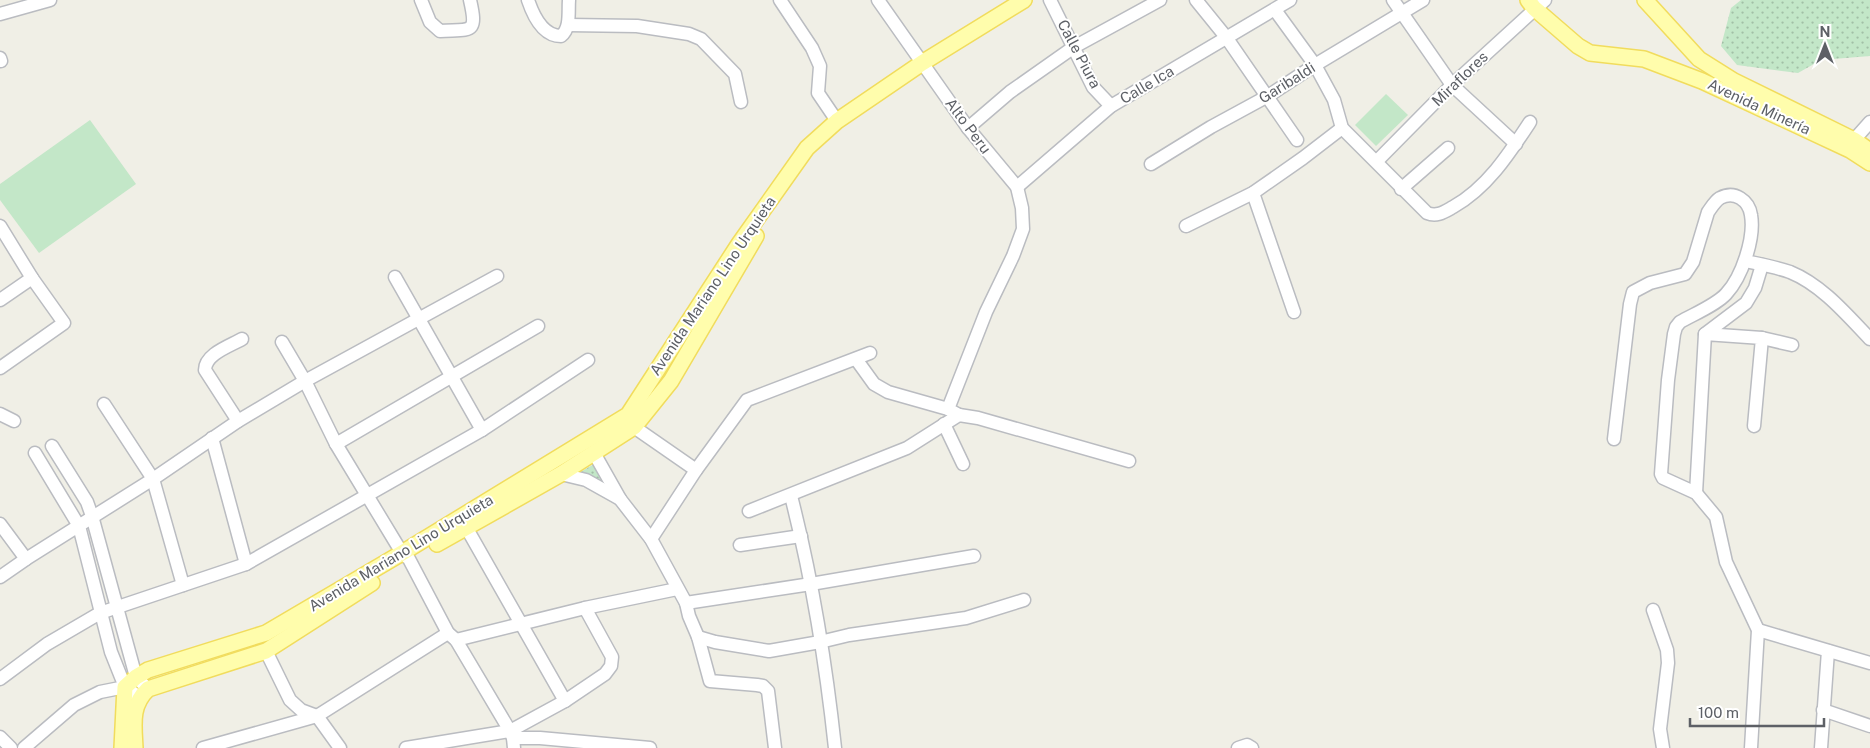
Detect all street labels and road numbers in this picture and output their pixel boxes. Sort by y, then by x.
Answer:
street label: Calle Piura [1054,17,1105,91]
street label: Miraflores [1428,48,1491,109]
street label: Garibaldi [1255,59,1318,106]
street label: Calle Ica [1117,62,1177,107]
street label: Avenida Minería [1705,75,1813,138]
street label: Alto Peru [942,95,995,157]
street label: Avenida Mariano Lino Urquieta [646,193,779,378]
street label: Avenida Mariano Lino Urquieta [305,491,496,614]

